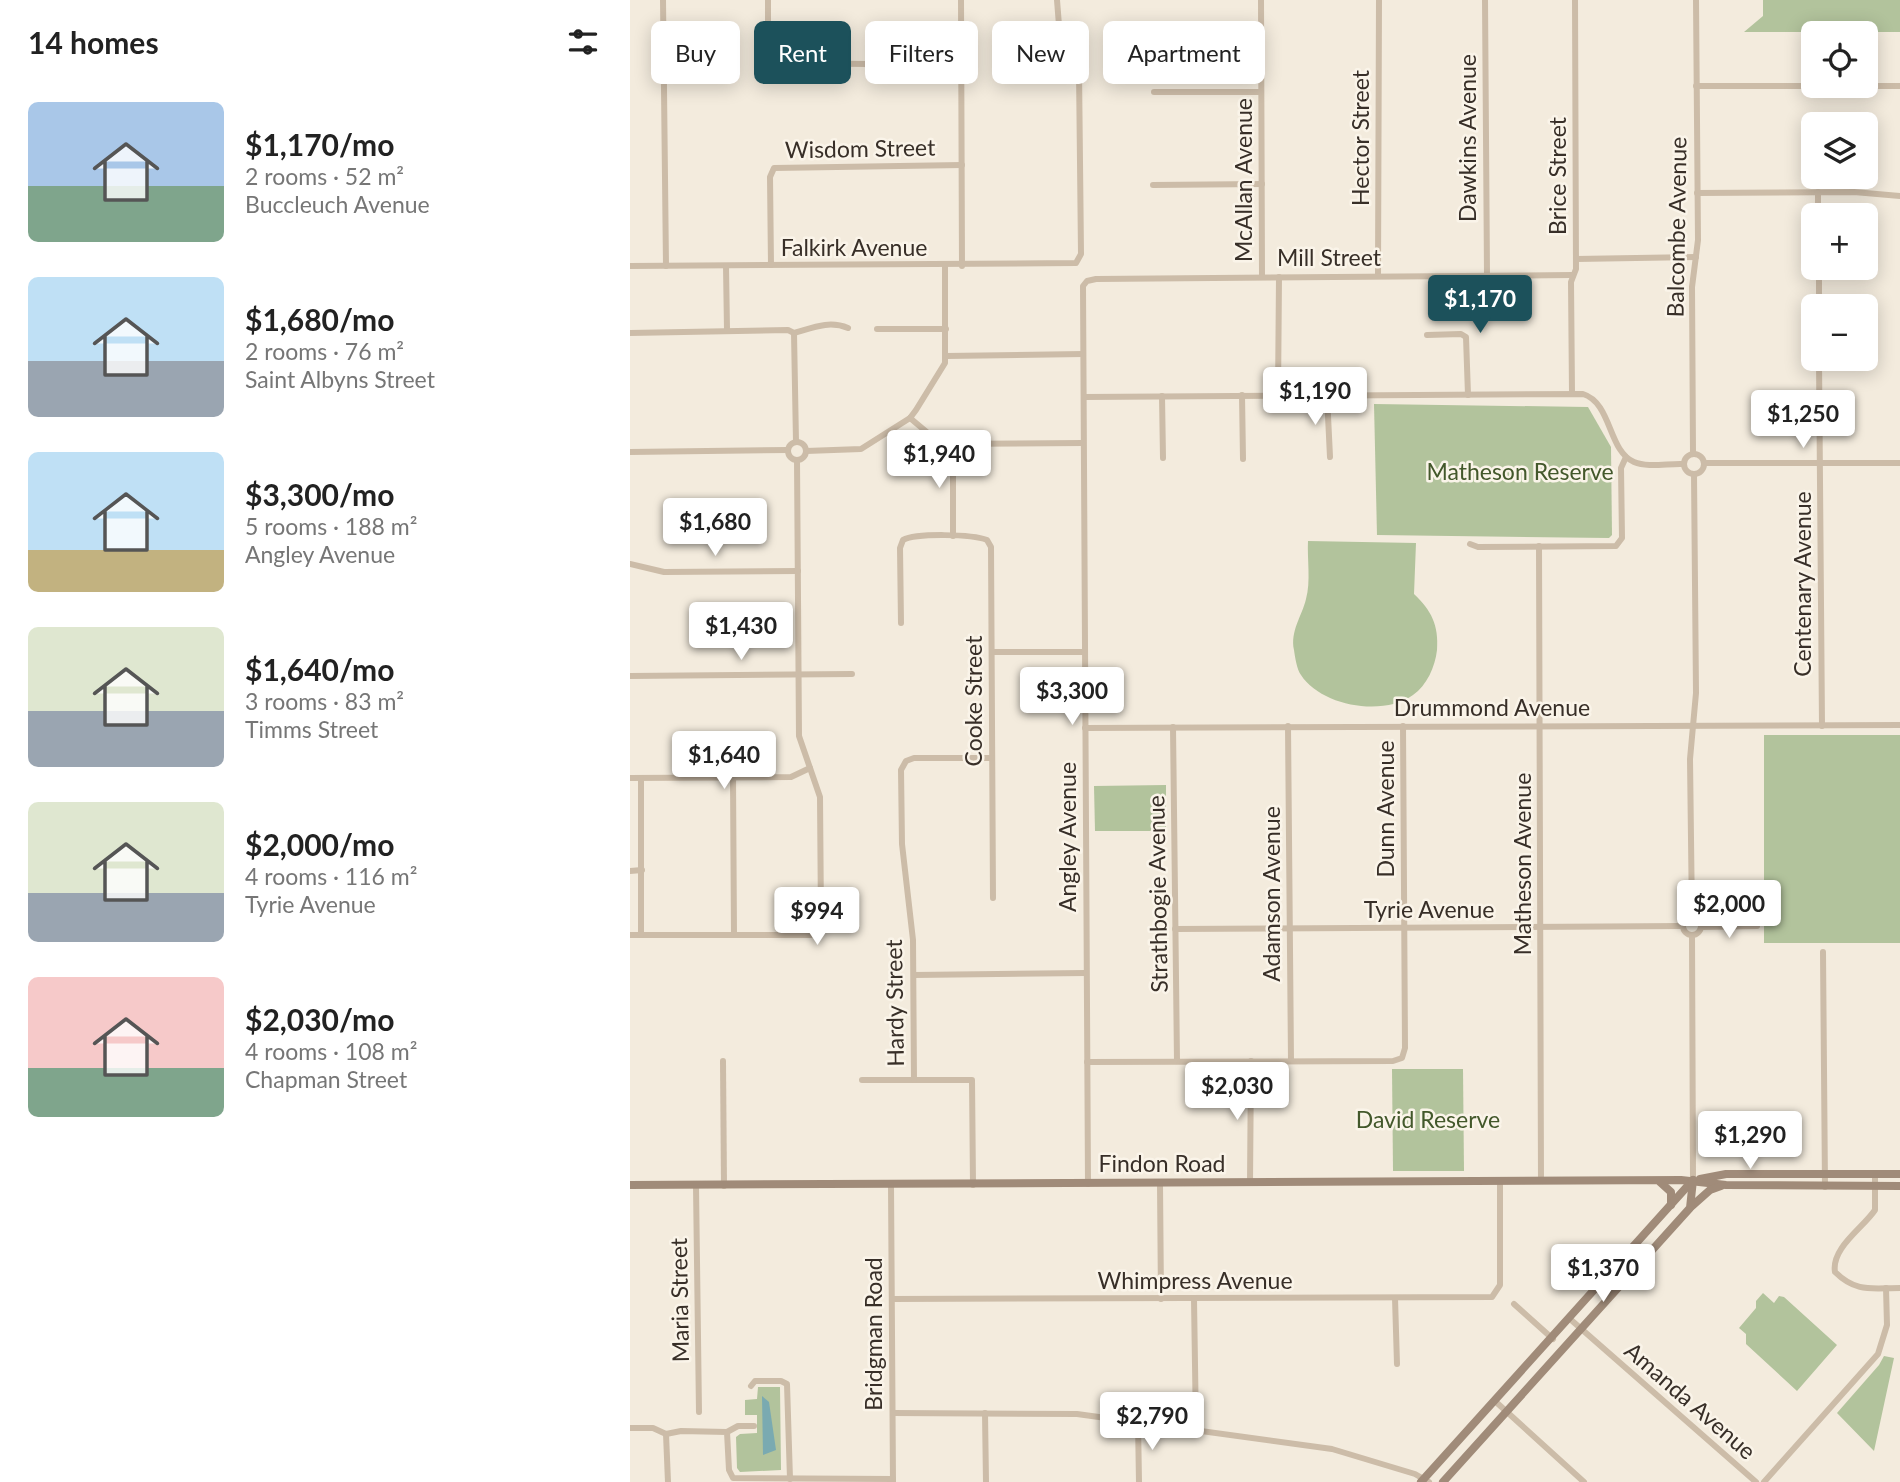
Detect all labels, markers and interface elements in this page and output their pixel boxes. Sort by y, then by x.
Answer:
chip: Buy [651,21,740,84]
chip: Rent [754,21,851,84]
chip: Filters [865,21,978,84]
chip: New [992,21,1089,84]
chip: Apartment [1103,21,1265,84]
map controls [1801,21,1878,371]
button: locate [1801,21,1878,98]
icon: filters [564,23,602,61]
text: 14 homes [28,24,159,60]
street label: Dawkins Avenue [1453,54,1481,222]
street label: Hector Street [1346,69,1374,206]
street label: McAllan Avenue [1229,98,1257,262]
button: layers [1801,112,1878,189]
street label: Brice Street [1543,116,1571,235]
text: $1,170/mo [245,126,394,162]
icon: home [84,130,168,214]
street label: Wisdom Street [784,133,936,163]
street label: Balcombe Avenue [1660,136,1692,317]
text: 2 rooms · 52 m² [245,162,404,190]
text: Buccleuch Avenue [245,190,430,218]
button: + [1801,203,1878,280]
street label: Falkirk Avenue [781,233,927,261]
street label: Mill Street [1277,243,1382,271]
pin: $1,170 [1423,276,1537,335]
text: $1,170 [1444,284,1516,312]
button: − [1801,294,1878,371]
text: $1,680/mo [245,301,394,337]
icon: home [84,305,168,389]
text: 2 rooms · 76 m² [245,337,404,365]
text: Saint Albyns Street [245,365,435,393]
pin: $1,190 [1258,368,1372,427]
text: $1,190 [1279,376,1351,404]
pin: $1,250 [1746,391,1860,450]
text: $1,250 [1767,399,1839,427]
pin: $1,940 [882,430,996,490]
text: $1,940 [903,439,975,467]
park label: Matheson Reserve [1426,457,1614,485]
text: $3,300/mo [245,476,394,512]
icon: home [84,480,168,564]
street label: Centenary Avenue [1788,491,1816,677]
pin: $1,680 [658,498,772,558]
text: $1,680 [679,507,751,535]
text: 5 rooms · 188 m² [245,512,417,540]
text: Angley Avenue [245,540,395,568]
pin: $1,430 [684,602,798,662]
text: $1,430 [705,611,777,639]
street label: Cooke Street [959,635,987,766]
text: $1,640/mo [245,651,394,687]
icon: home [84,655,168,739]
pin: $3,300 [1015,668,1129,727]
text: $3,300 [1036,676,1108,704]
text: 3 rooms · 83 m² [245,687,404,715]
street label: Drummond Avenue [1394,693,1590,721]
text: Timms Street [245,715,378,743]
pin: $1,640 [667,732,781,791]
text: $1,640 [688,740,760,768]
street label: Dunn Avenue [1371,740,1399,878]
street label: Angley Avenue [1053,762,1081,912]
street label: Matheson Avenue [1508,773,1536,955]
street label: Strathbogie Avenue [1141,795,1173,993]
street label: Adamson Avenue [1257,806,1285,982]
text: $2,000/mo [245,826,394,862]
icon: home [84,830,168,914]
text: 4 rooms · 116 m² [245,862,417,890]
pin: $2,000 [1672,880,1786,940]
pin: $994 [776,888,858,947]
text: $2,000 [1693,889,1765,917]
text: Tyrie Avenue [245,890,376,918]
street label: Tyrie Avenue [1364,895,1494,923]
text: $994 [790,896,844,924]
street label: Hardy Street [879,938,909,1067]
text: $2,030/mo [245,1001,394,1037]
icon: home [84,1005,168,1089]
text: 4 rooms · 108 m² [245,1037,417,1065]
pin: $2,030 [1180,1062,1294,1122]
text: Chapman Street [245,1065,407,1093]
text: $2,030 [1201,1071,1273,1099]
park label: David Reserve [1356,1105,1500,1133]
pin: $1,290 [1693,1112,1807,1171]
text: $1,290 [1714,1120,1786,1148]
street label: Findon Road [1099,1149,1225,1177]
street label: Maria Street [664,1237,694,1362]
pin: $1,370 [1546,1244,1660,1304]
text: $1,370 [1567,1253,1639,1281]
street label: Bridgman Road [859,1257,887,1411]
street label: Whimpress Avenue [1097,1266,1293,1294]
street label: Amanda Avenue [1619,1336,1762,1465]
pin: $2,790 [1095,1392,1209,1452]
text: $2,790 [1116,1401,1188,1429]

